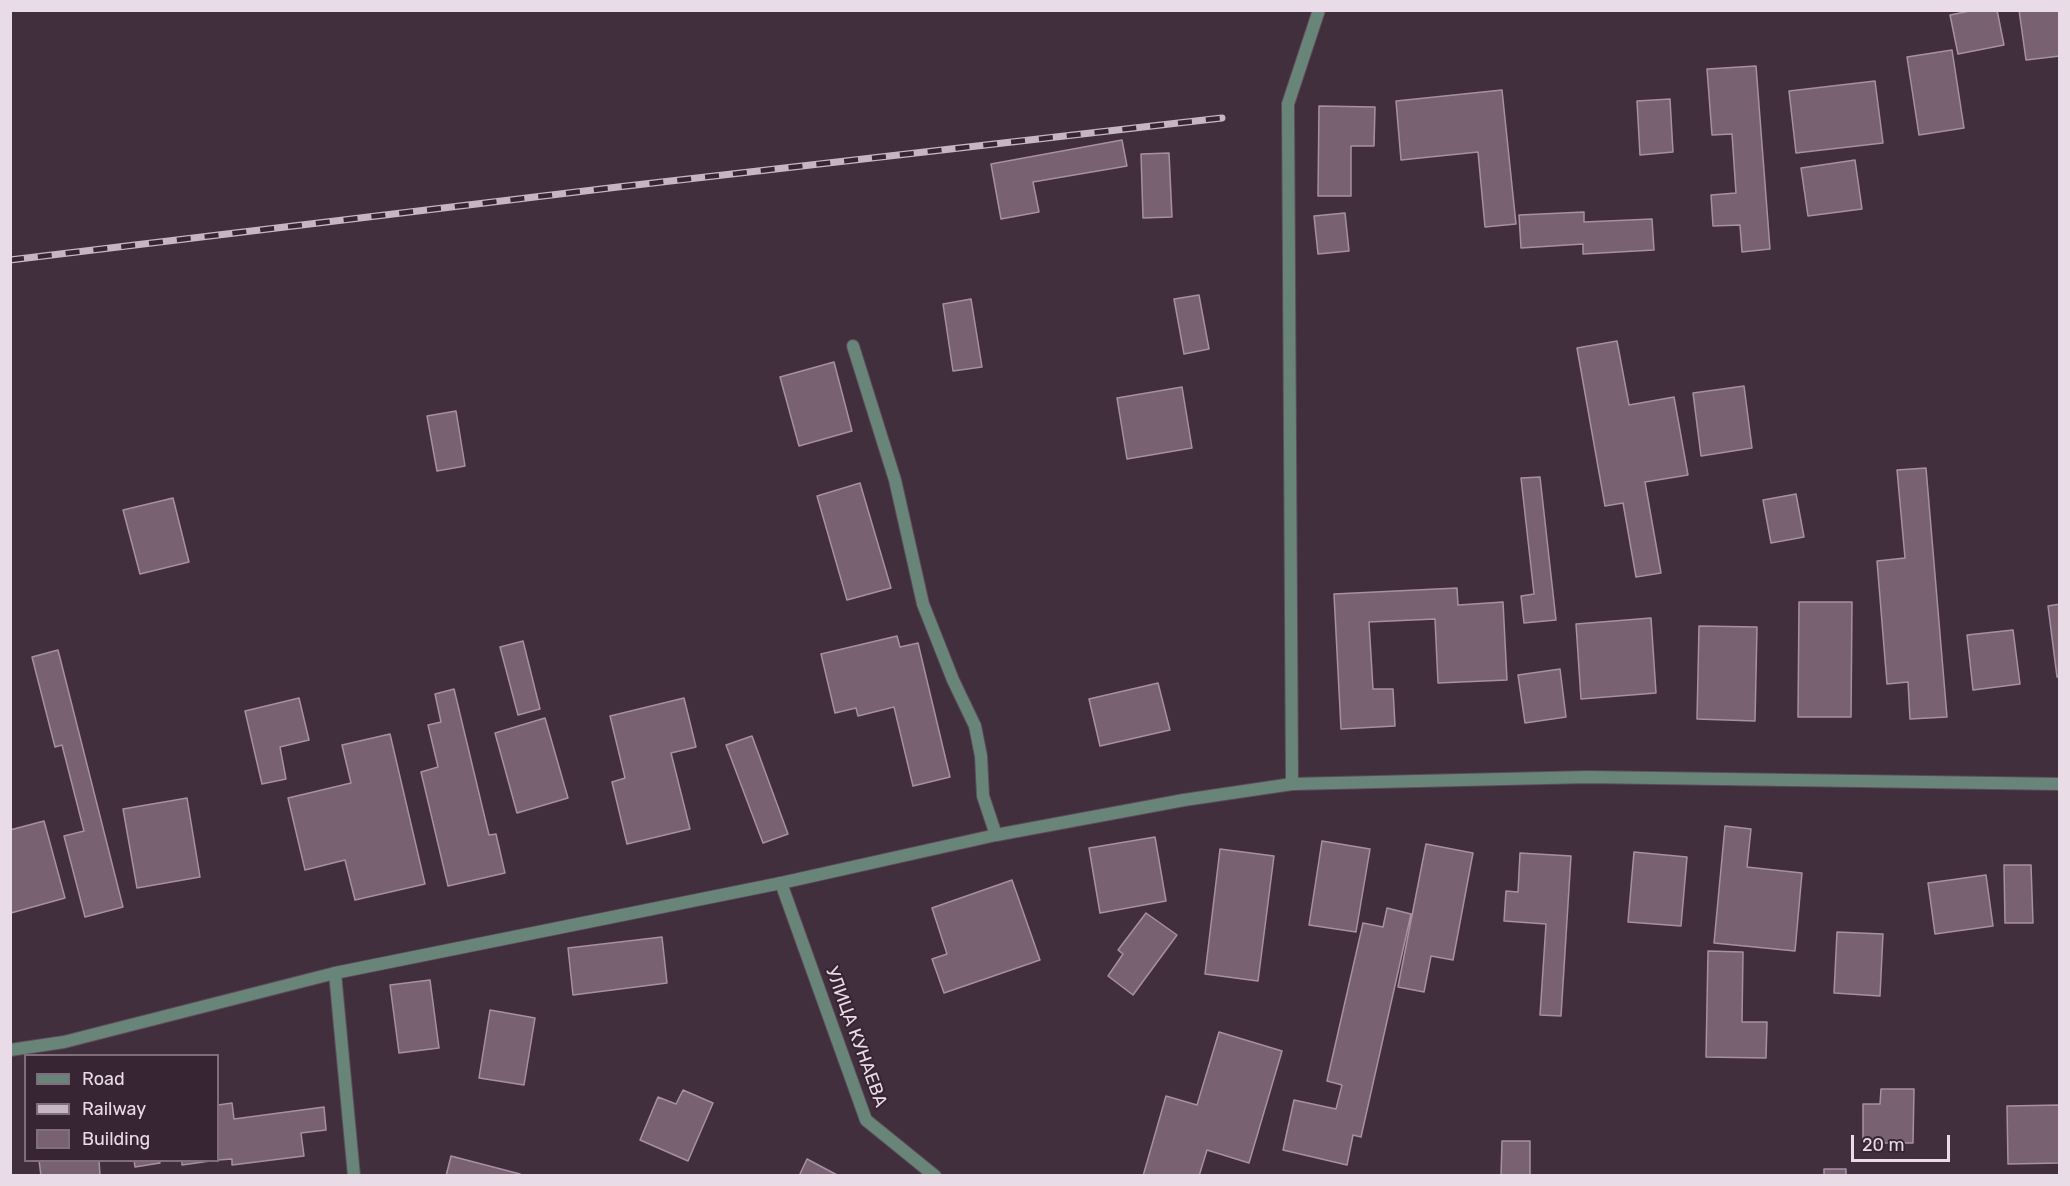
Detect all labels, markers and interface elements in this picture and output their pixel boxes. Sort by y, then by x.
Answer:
street label: УЛИЦА КУНАЕВА [821,964,891,1110]
legend [24,1054,219,1162]
text: Road [82,1068,125,1090]
text: Railway [82,1098,146,1120]
scale bar [1854,1123,1953,1161]
text: Building [82,1128,150,1150]
text: 20 m [1862,1134,1904,1156]

